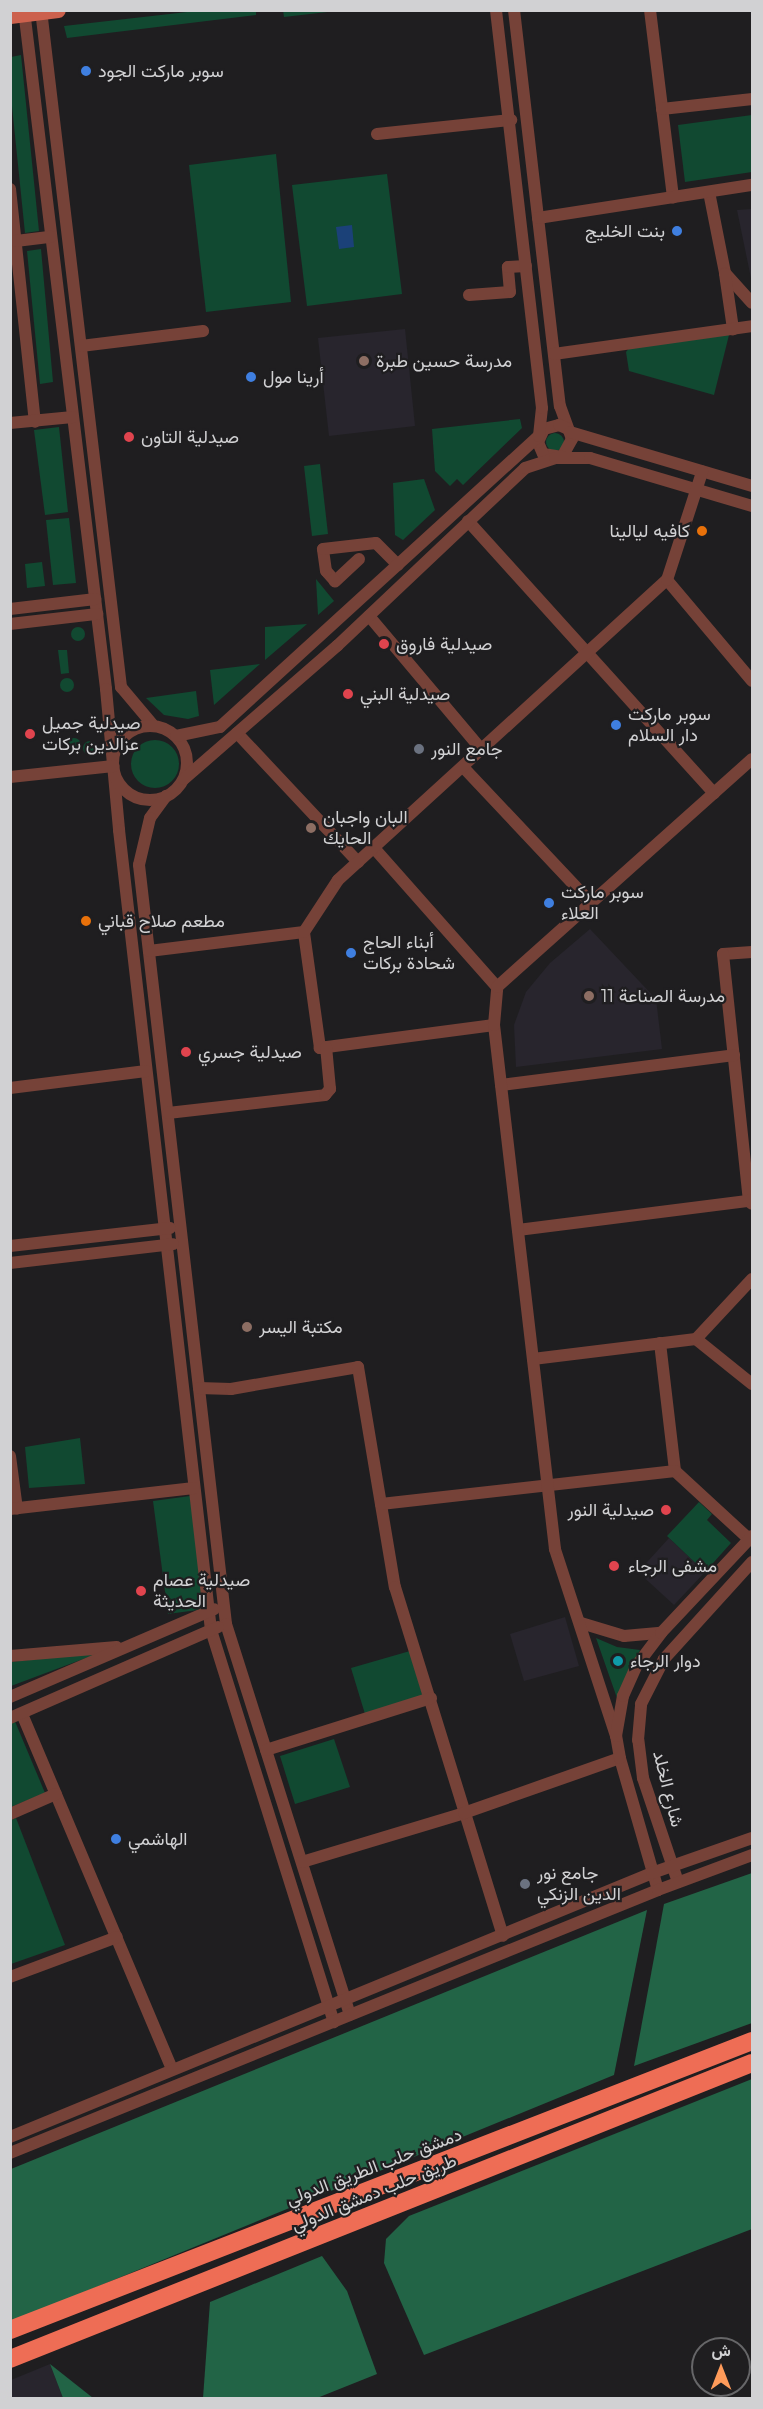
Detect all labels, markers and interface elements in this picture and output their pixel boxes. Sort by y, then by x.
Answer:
place label: سوبر ماركت الجود [98,60,224,82]
marker: سوبر ماركت الجود [79,64,93,78]
place label: بنت الخليج [585,220,665,242]
marker: بنت الخليج [670,224,684,238]
place label: مدرسة حسين طبرة [376,350,512,372]
marker: مدرسة حسين طبرة [357,354,371,368]
place label: أرينا مول [263,366,324,388]
marker: أرينا مول [244,370,258,384]
place label: صيدلية التاون [141,426,239,448]
marker: صيدلية التاون [122,430,136,444]
place label: كافيه ليالينا [610,520,690,542]
marker: كافيه ليالينا [695,524,709,538]
place label: صيدلية فاروق [396,633,492,655]
marker: صيدلية فاروق [377,637,391,651]
place label: صيدلية البني [360,683,450,705]
marker: صيدلية البني [341,687,355,701]
place label: سوبر ماركت دار السلام [628,704,711,746]
place label: صيدلية جميل عزالدين بركات [42,713,141,756]
marker: سوبر ماركت دار السلام [609,718,623,732]
marker: صيدلية جميل عزالدين بركات [23,727,37,741]
place label: جامع النور [431,738,502,760]
marker: جامع النور [412,742,426,756]
place label: البان واجبان الحايك [323,807,408,850]
marker: البان واجبان الحايك [304,821,318,835]
place label: سوبر ماركت العلاء [561,882,644,924]
marker: سوبر ماركت العلاء [542,896,556,910]
place label: مطعم صلاح قباني [98,910,225,932]
marker: مطعم صلاح قباني [79,914,93,928]
place label: أبناء الحاج شحادة بركات [363,932,455,974]
marker: أبناء الحاج شحادة بركات [344,946,358,960]
place label: مدرسة الصناعة 11 [601,985,725,1007]
marker: مدرسة الصناعة 11 [582,989,596,1003]
place label: صيدلية جسري [198,1041,302,1063]
marker: صيدلية جسري [179,1045,193,1059]
place label: مكتبة اليسر [259,1316,343,1338]
marker: مكتبة اليسر [240,1320,254,1334]
place label: صيدلية النور [567,1499,654,1521]
marker: صيدلية النور [659,1503,673,1517]
place label: مشفى الرجاء [628,1555,717,1577]
marker: مشفى الرجاء [605,1557,623,1575]
place label: صيدلية عصام الحديثة [153,1570,250,1612]
marker: صيدلية عصام الحديثة [134,1584,148,1598]
place label: دوار الرجاء [630,1650,701,1672]
marker: دوار الرجاء [611,1654,625,1668]
street label: شارع الخلد [648,1749,688,1829]
place label: الهاشمي [128,1828,187,1850]
marker: الهاشمي [109,1832,123,1846]
place label: جامع نور الدين الزنكي [537,1863,621,1906]
marker: جامع نور الدين الزنكي [518,1877,532,1891]
street label: دمشق حلب الطريق الدولي [283,2124,465,2210]
street label: طريق حلب دمشق الدولي [288,2150,460,2236]
north arrow [691,2337,751,2397]
text: ش [711,2341,731,2360]

